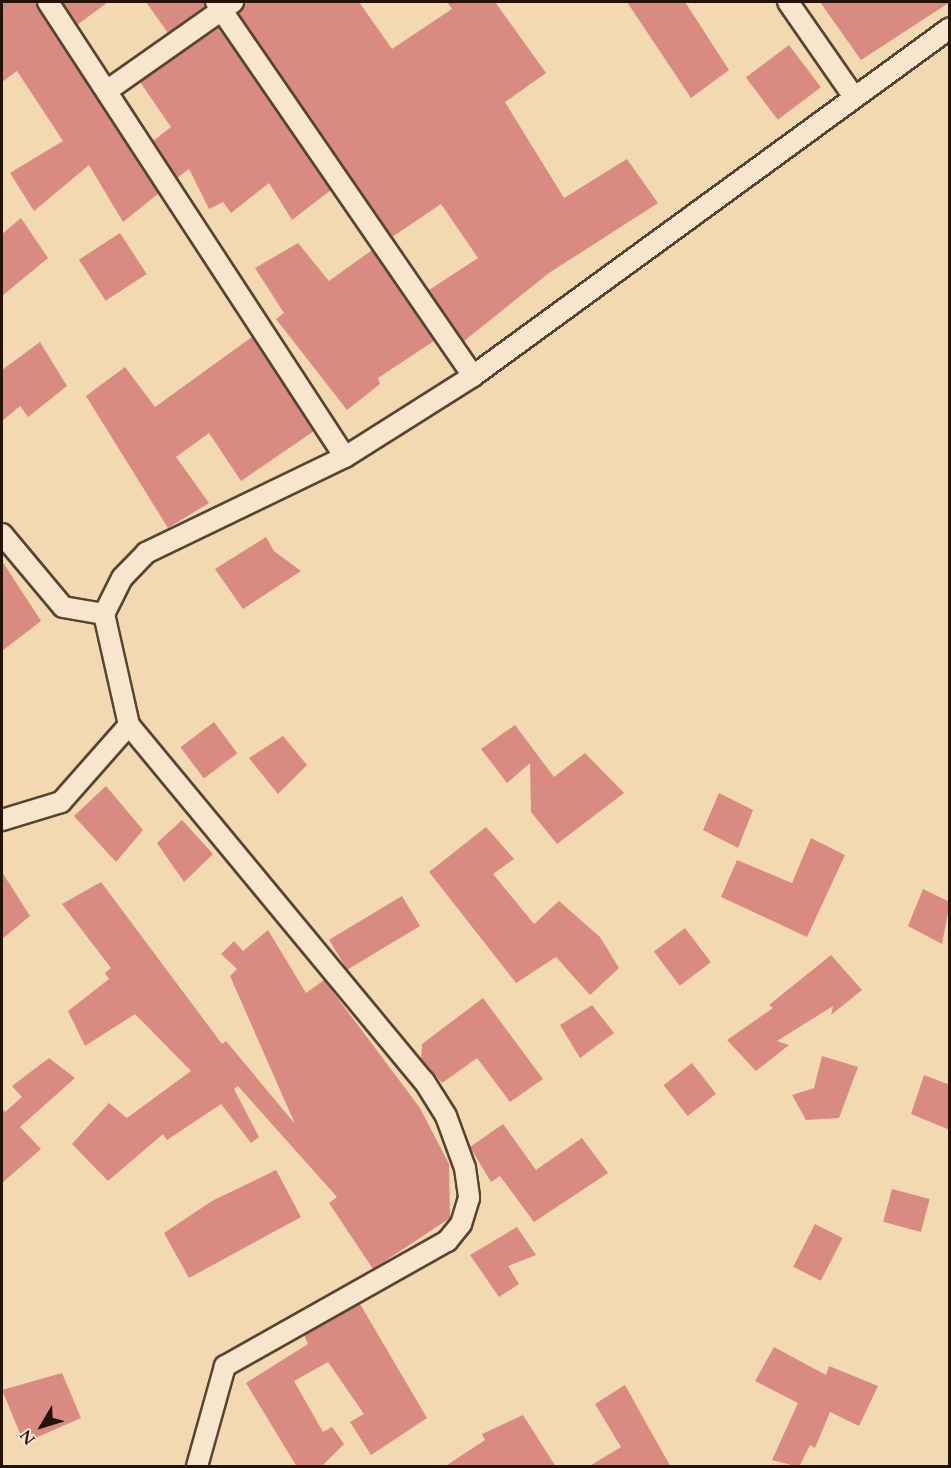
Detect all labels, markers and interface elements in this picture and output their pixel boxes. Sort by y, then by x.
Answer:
north arrow [12,1396,72,1456]
text: N [15,1425,41,1449]

